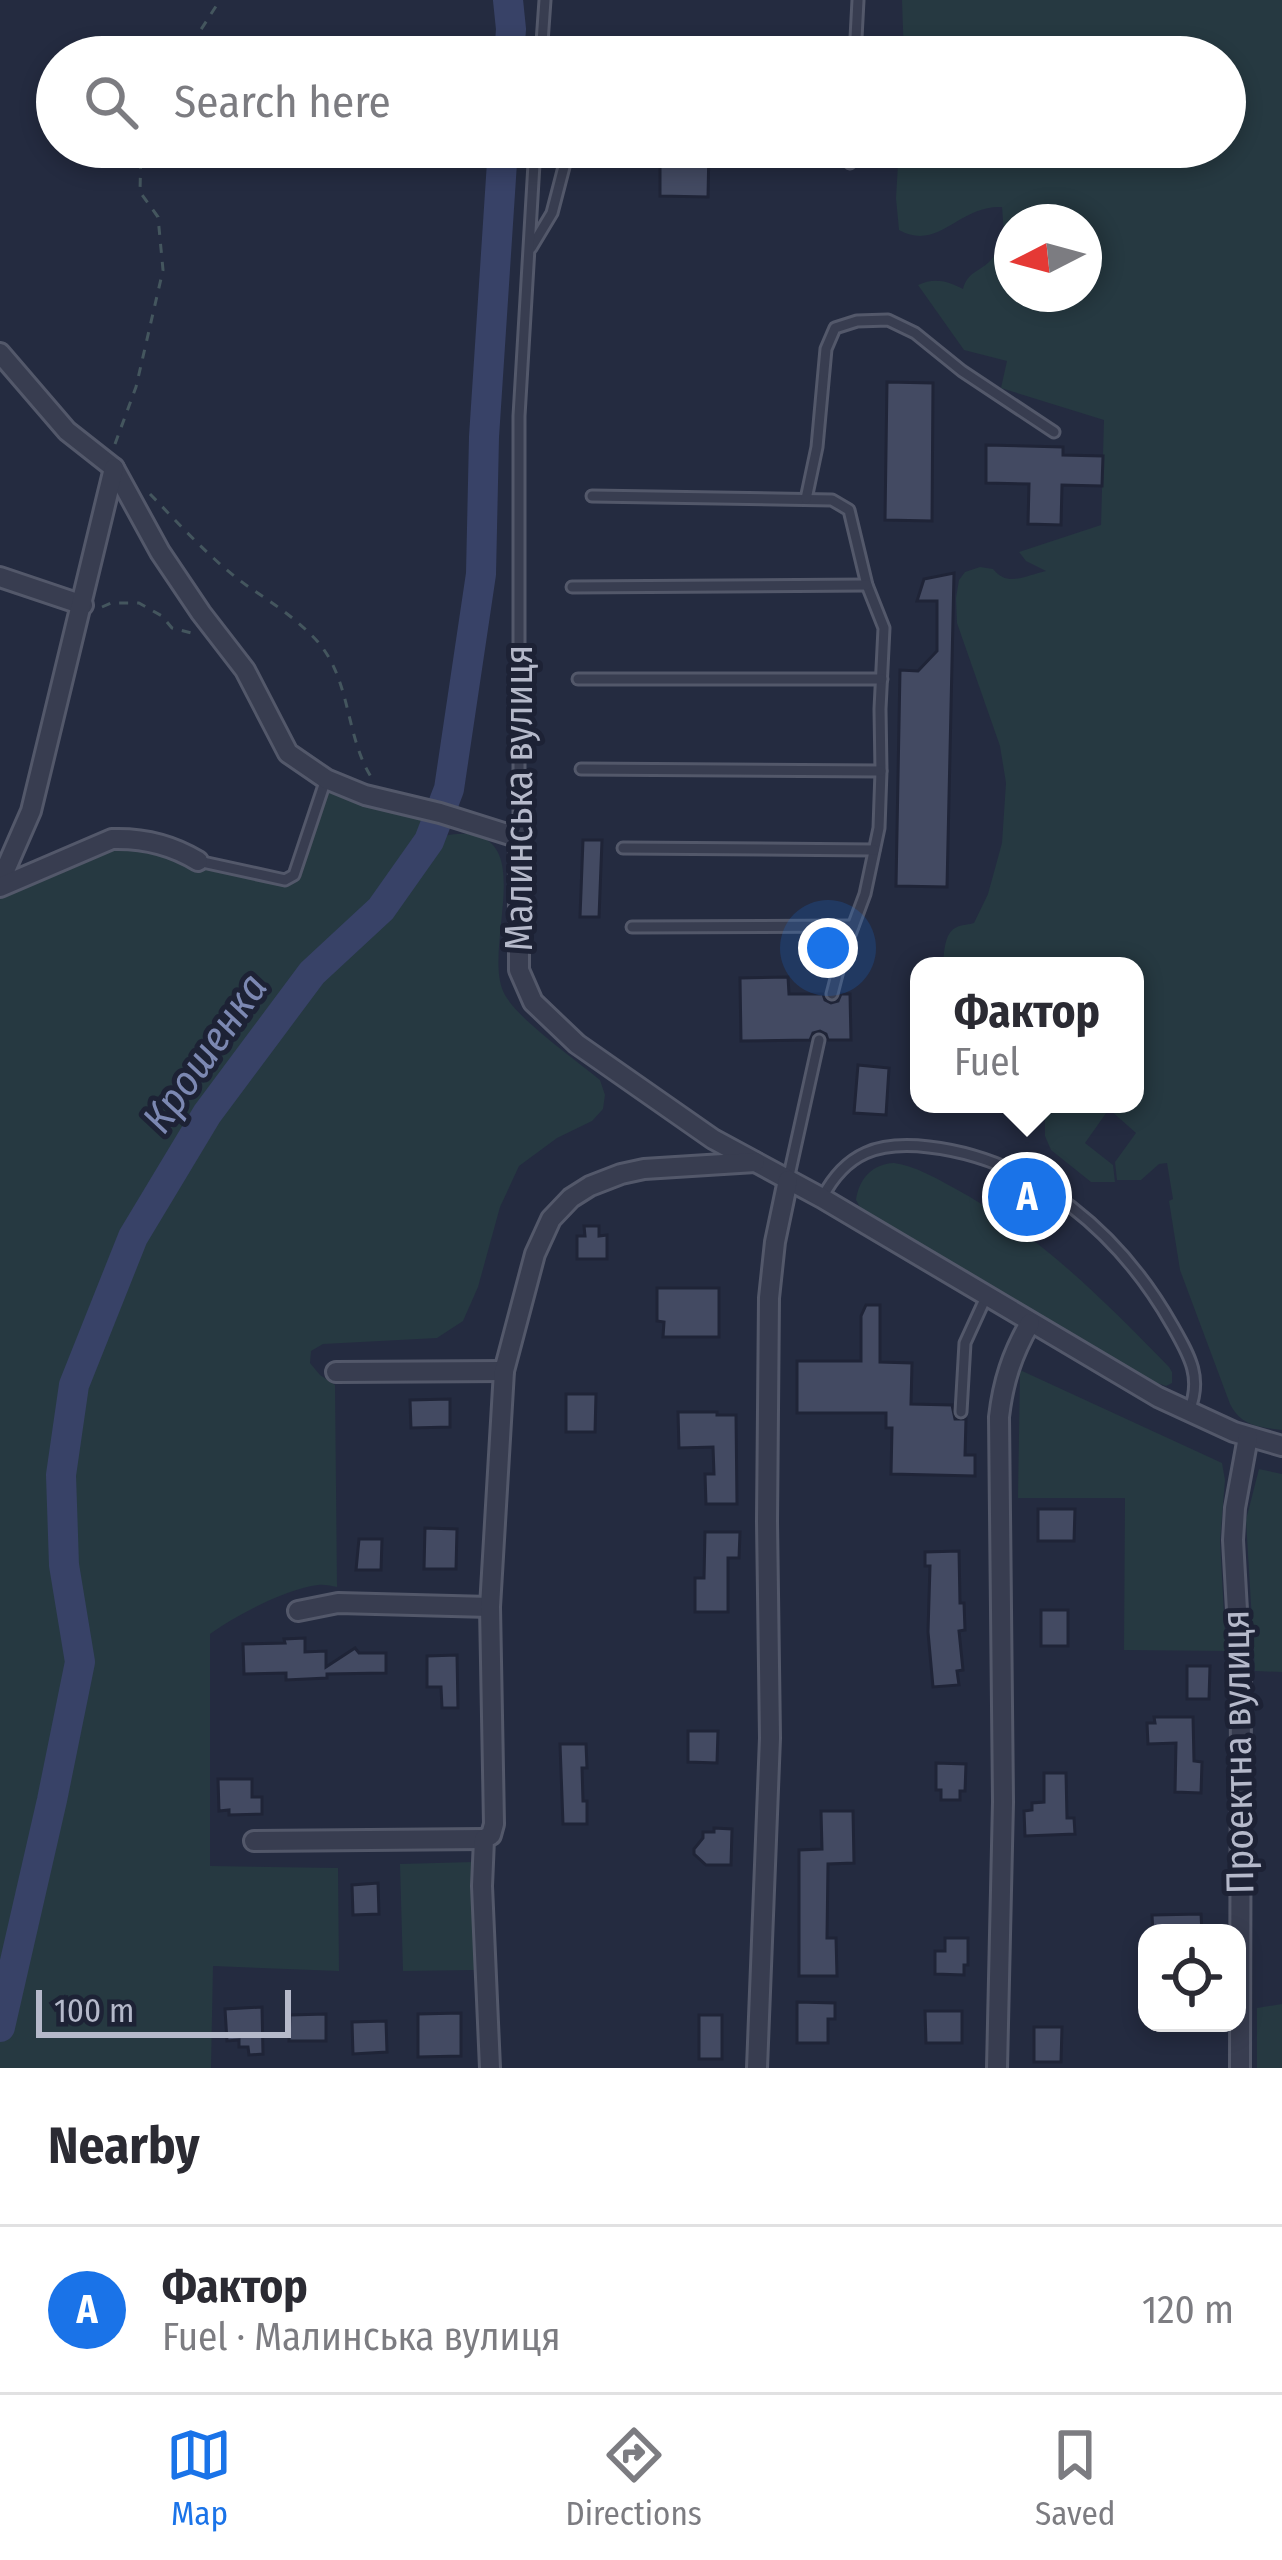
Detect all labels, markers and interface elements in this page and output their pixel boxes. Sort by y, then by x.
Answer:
search box [36,36,1246,168]
icon: search [78,69,144,135]
text: Search here [174,75,391,129]
north arrow [994,204,1102,312]
street label: Малинська вулиця [496,645,542,951]
your location [798,918,858,978]
popup [910,957,1144,1113]
water label: Крошенка [132,964,278,1142]
text: Фактор [954,985,1100,1039]
text: Fuel [954,1039,1020,1085]
pin: A [988,1152,1066,1242]
street label: Проектна вулиця [1213,1610,1263,1894]
map controls [1138,1924,1246,2032]
button: locate [1138,1924,1246,2032]
scale bar [36,1984,291,2037]
text: 100 m [54,1991,134,2031]
text: Nearby [48,2115,200,2177]
text: Фактор [162,2260,308,2314]
text: A [76,2287,98,2333]
text: 120 m [1142,2287,1234,2333]
text: Fuel · Малинська вулиця [162,2314,561,2360]
tab: Map [166,2422,232,2534]
tab: Directions [565,2422,702,2534]
tab: Saved [1035,2422,1115,2534]

